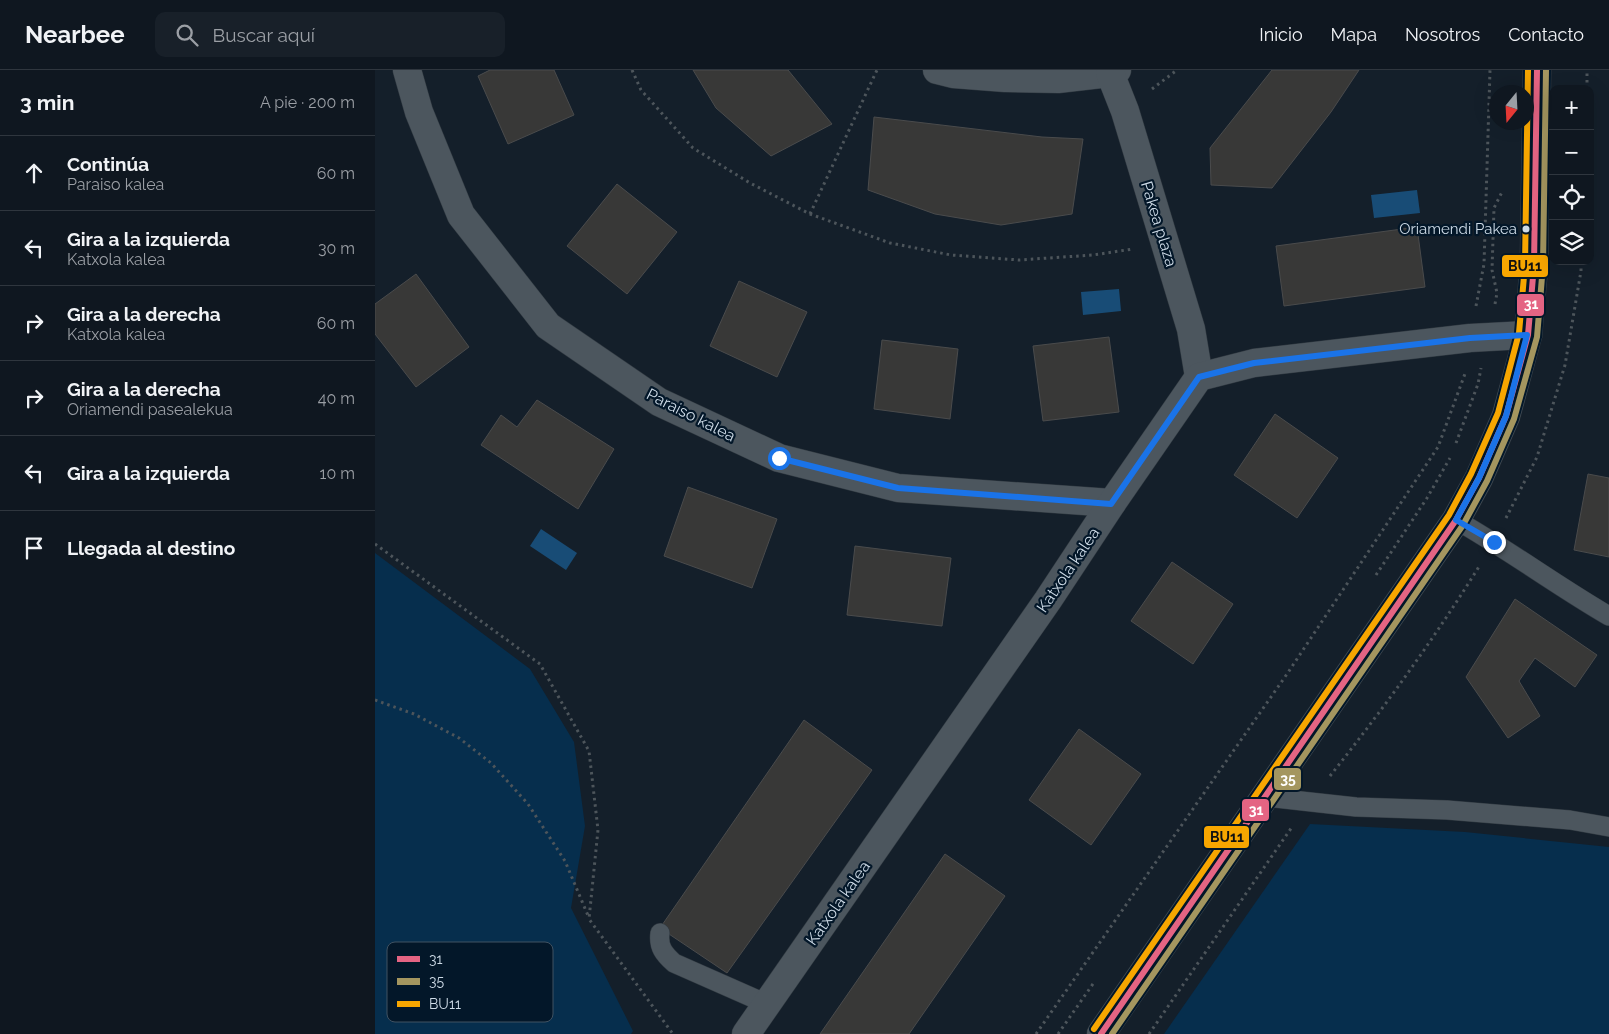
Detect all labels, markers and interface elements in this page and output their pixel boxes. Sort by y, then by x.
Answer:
search box [155,12,505,57]
text: Nearbee [25,20,125,49]
icon: search [173,21,201,49]
text: Buscar aquí [213,24,315,46]
text: Inicio [1259,24,1303,45]
text: Mapa [1331,24,1377,45]
text: Nosotros [1405,24,1480,45]
text: Contacto [1508,24,1584,45]
north arrow [1489,85,1534,130]
map controls [1549,85,1594,265]
button: + [1549,85,1594,130]
text: 3 min [20,90,74,115]
text: A pie · 200 m [260,93,355,112]
button: − [1549,130,1594,175]
text: Continúa [67,153,149,175]
icon: ahead [20,159,48,187]
text: 60 m [317,164,355,183]
text: Paraiso kalea [67,175,164,194]
button: locate [1549,175,1594,220]
street label: Pakea plaza [1137,179,1181,269]
place label: Oriamendi Pakea [1399,220,1517,238]
button: layers [1549,220,1594,265]
marker: Oriamendi Pakea [1521,224,1531,234]
text: Gira a la izquierda [67,228,230,250]
icon: left [20,234,48,262]
text: 30 m [318,239,355,258]
text: Katxola kalea [67,250,165,269]
line badge: BU11 [1501,254,1549,278]
text: BU11 [1508,258,1542,274]
line badge: 31 [1516,293,1545,317]
text: 31 [1524,296,1538,312]
text: Gira a la derecha [67,303,221,325]
icon: right [20,309,48,337]
text: 60 m [317,314,355,333]
text: Katxola kalea [67,325,165,344]
text: Gira a la derecha [67,378,221,400]
icon: right [20,384,48,412]
street label: Paraiso kalea [643,384,739,446]
text: 40 m [318,389,355,408]
text: Oriamendi pasealekua [67,400,233,419]
route start [768,447,791,470]
icon: left [20,459,48,487]
text: Gira a la izquierda [67,462,230,484]
text: 10 m [320,464,355,483]
street label: Katxola kalea [1033,524,1103,616]
route end [1483,531,1506,554]
icon: arrive [20,534,48,562]
text: Llegada al destino [67,537,235,559]
line badge: 35 [1273,767,1302,791]
text: 35 [1280,771,1296,787]
line badge: 31 [1241,798,1270,822]
text: 31 [1249,802,1263,818]
line badge: BU11 [1203,825,1250,849]
text: BU11 [1210,829,1244,845]
street label: Katxola kalea [802,857,874,949]
legend [387,942,553,1022]
text: 31 [429,951,442,967]
text: 35 [429,973,444,989]
text: BU11 [429,996,461,1012]

